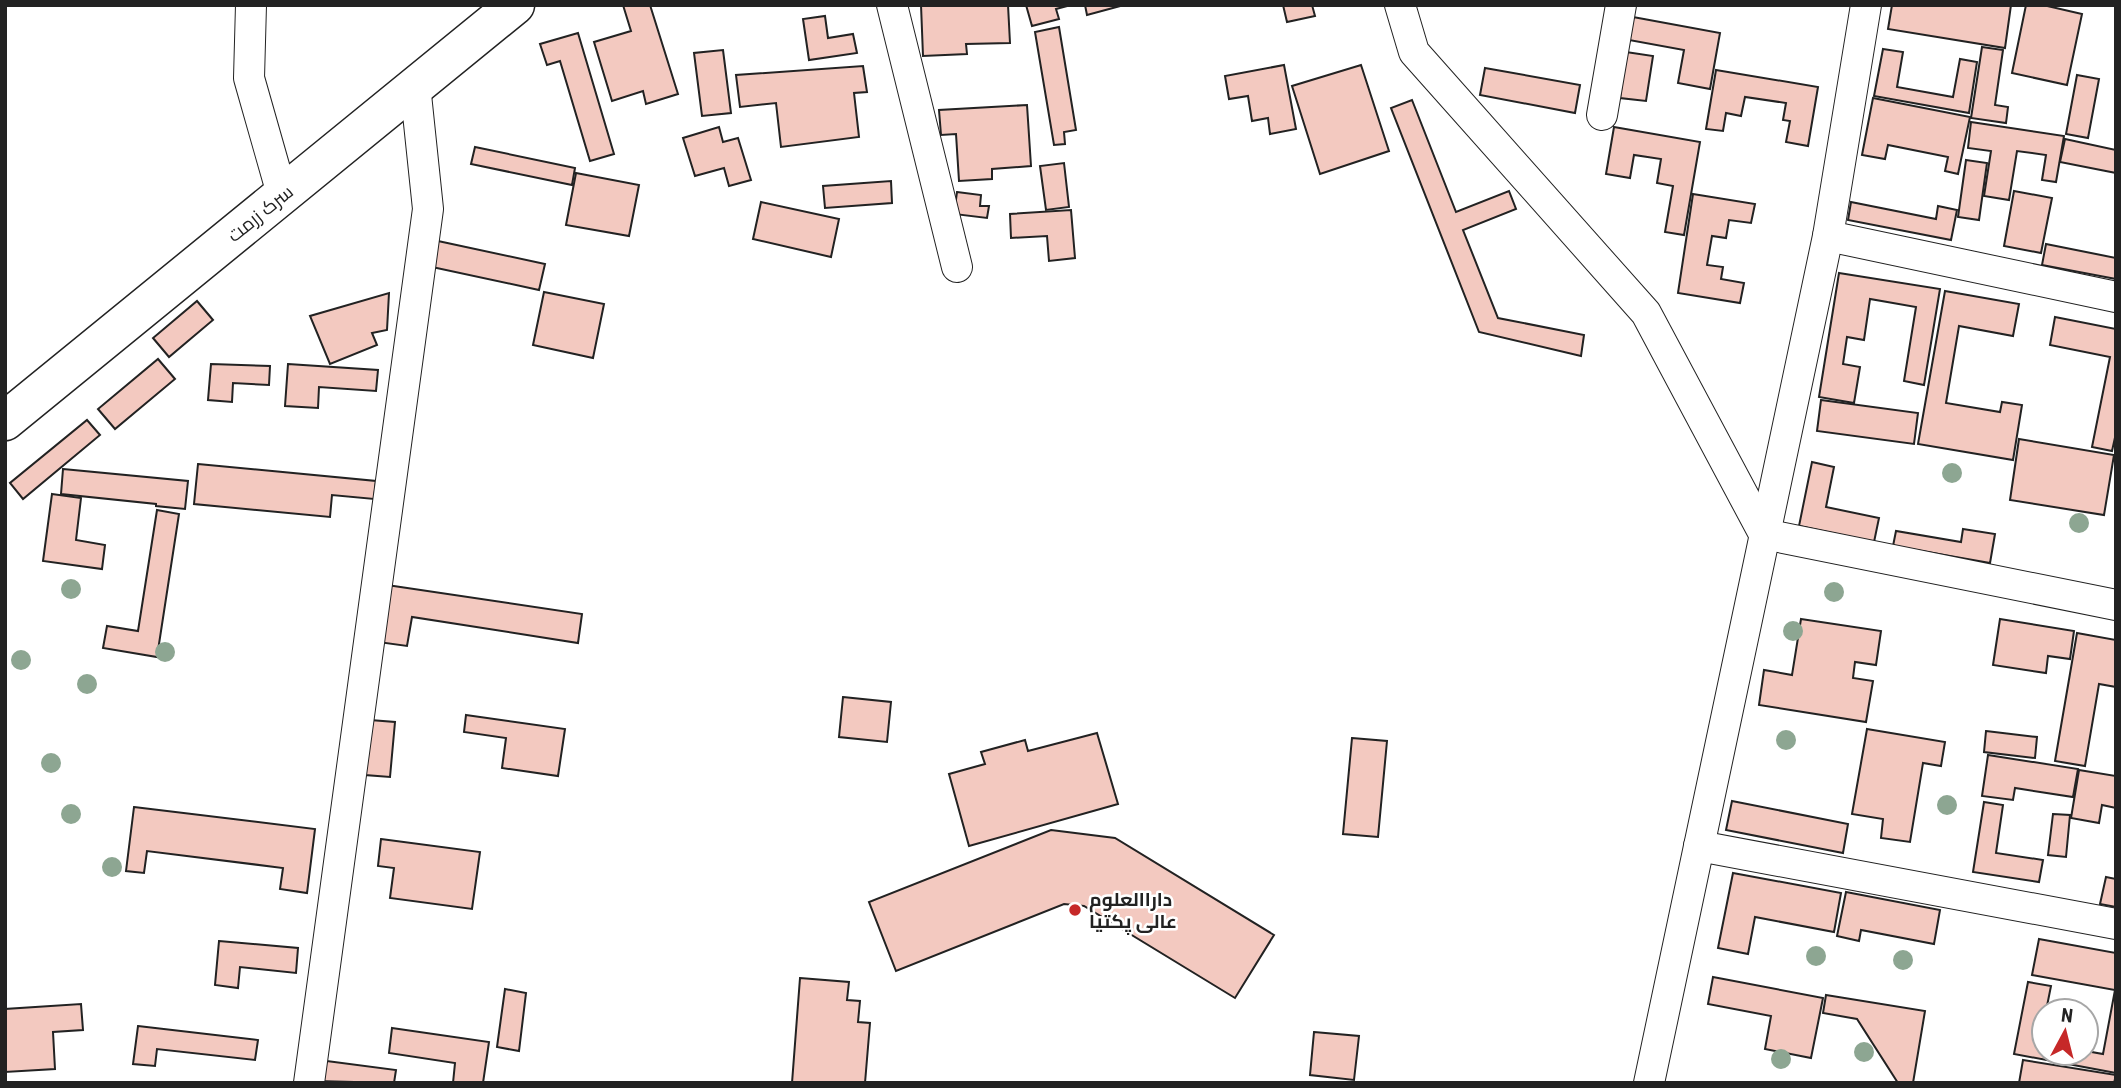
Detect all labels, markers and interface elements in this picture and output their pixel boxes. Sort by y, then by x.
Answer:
street label: سرک زرمت [223,180,298,247]
place label: داراالعلوم عالی پکتیا [1089,888,1177,935]
marker: داراالعلوم عالی پکتیا [1067,902,1083,918]
north arrow [2030,997,2100,1067]
text: N [2060,1003,2074,1028]

